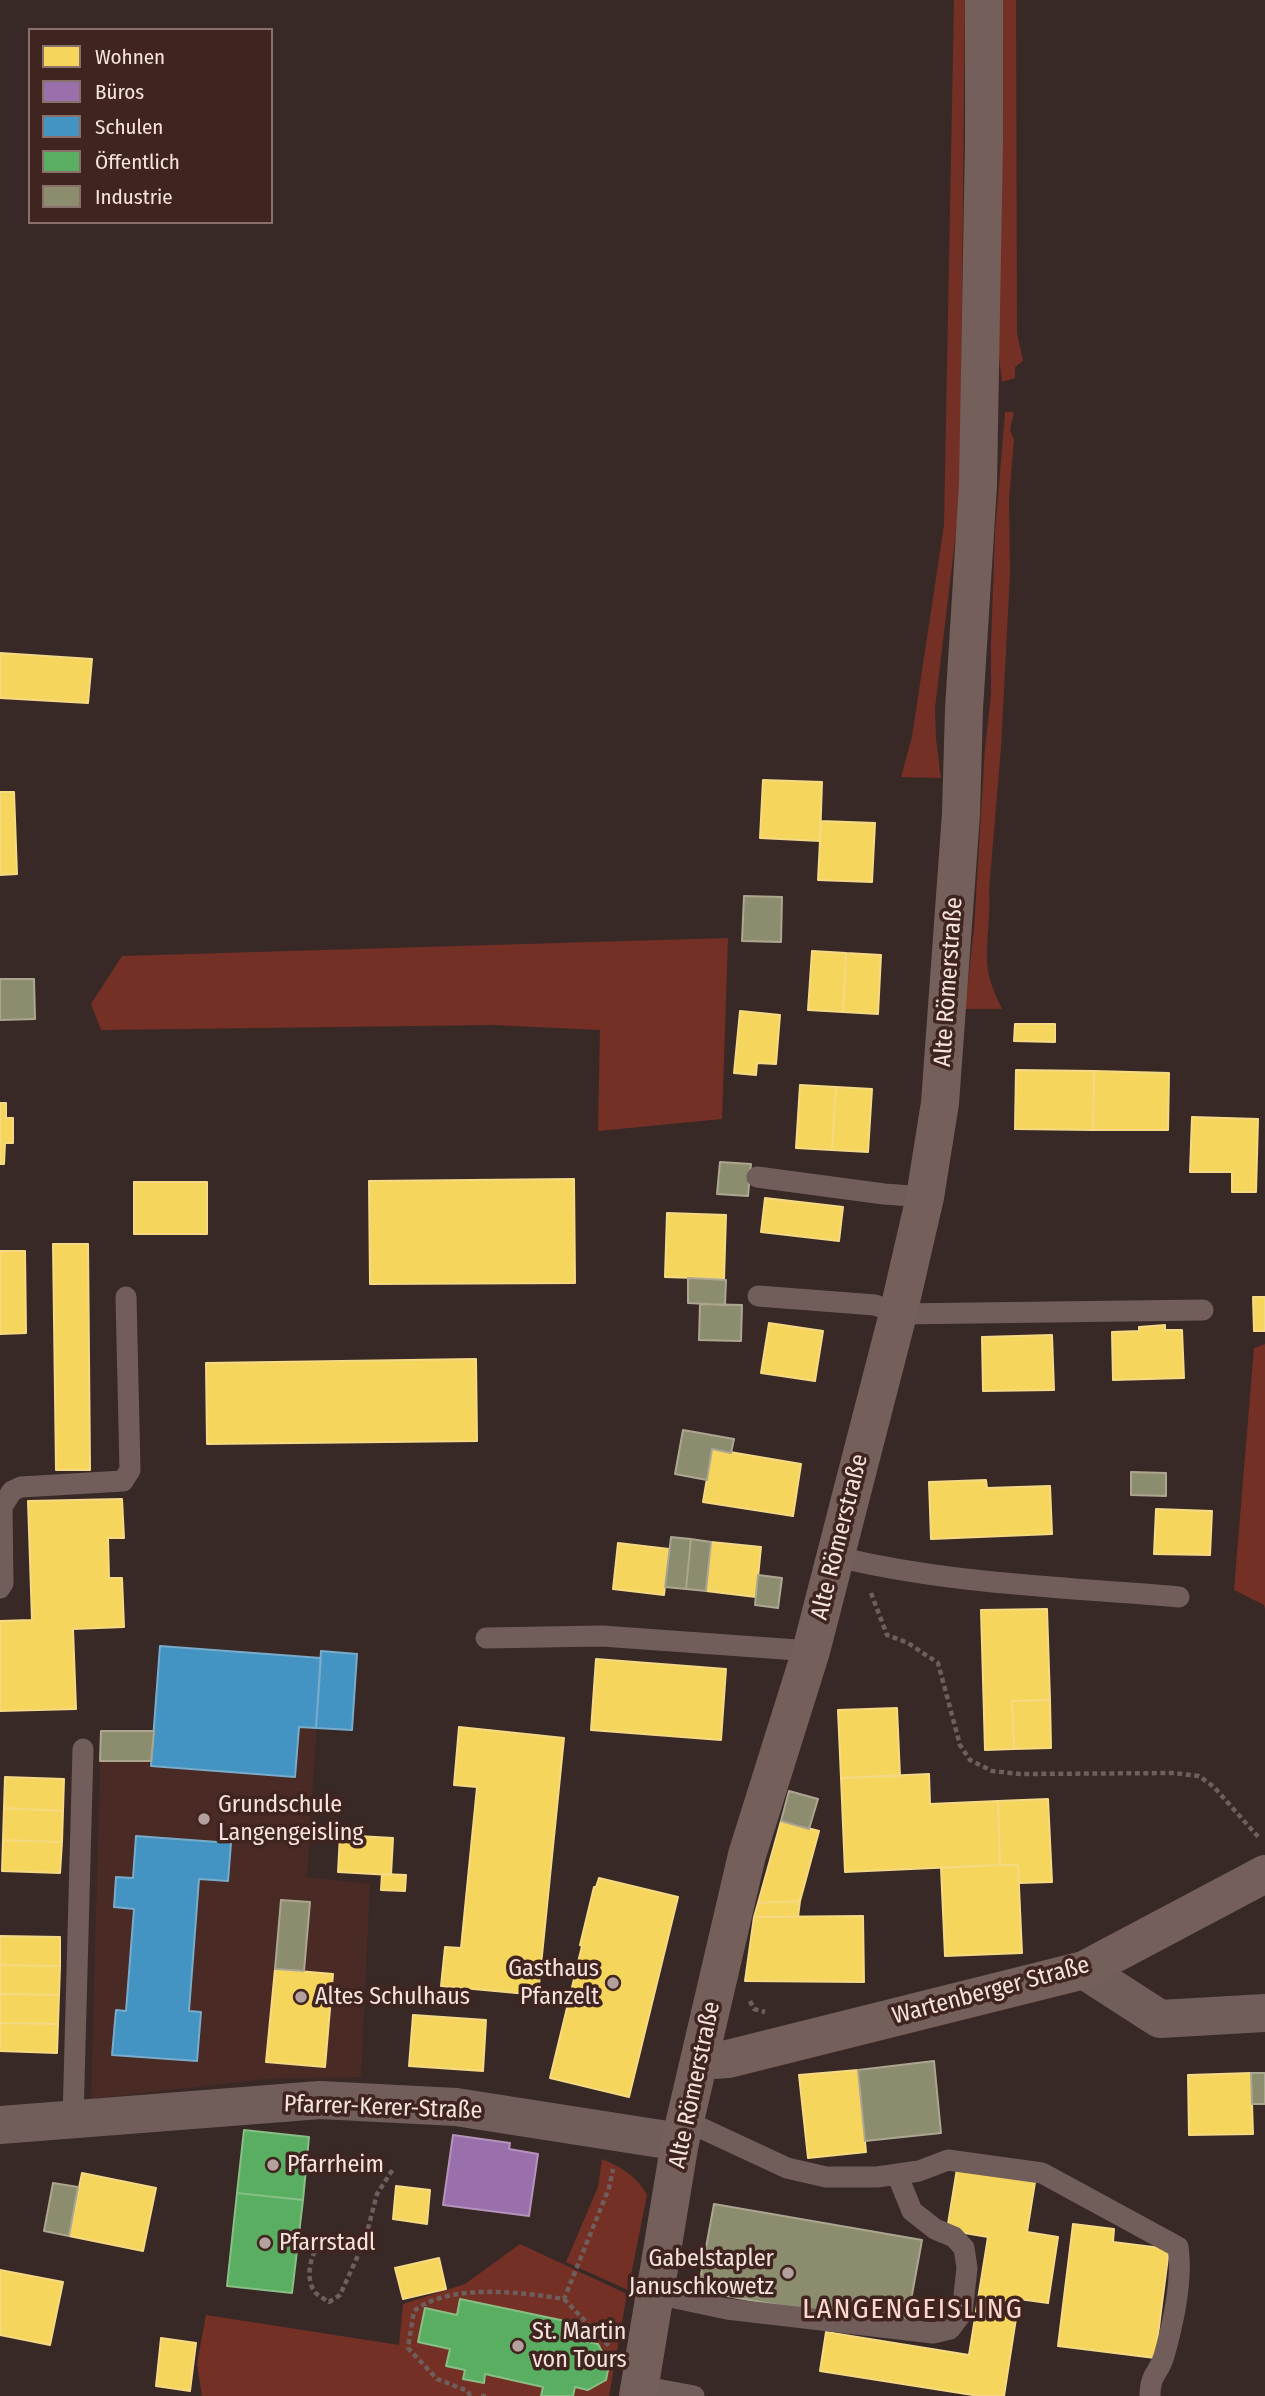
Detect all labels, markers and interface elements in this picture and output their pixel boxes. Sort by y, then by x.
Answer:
legend [28,28,273,224]
text: Wohnen [95,44,165,70]
text: Büros [95,79,144,105]
text: Schulen [95,114,163,140]
text: Öffentlich [95,149,180,175]
text: Industrie [95,184,173,210]
street label: Alte Römerstraße [929,896,969,1068]
street label: Alte Römerstraße [805,1451,875,1623]
place label: Grundschule Langengeisling [218,1791,364,1847]
marker: Grundschule Langengeisling [196,1811,212,1827]
street label: Wartenberger Straße [889,1951,1093,2031]
place label: Gasthaus Pfanzelt [508,1955,599,2011]
marker: Gasthaus Pfanzelt [605,1975,621,1991]
place label: Altes Schulhaus [315,1983,470,2011]
marker: Altes Schulhaus [293,1989,309,2005]
street label: Alte Römerstraße [663,1999,727,2171]
street label: Pfarrer-Kerer-Straße [283,2090,483,2126]
place label: Pfarrheim [287,2151,384,2179]
marker: Pfarrheim [265,2157,281,2173]
place label: Pfarrstadl [279,2229,375,2257]
marker: Pfarrstadl [257,2235,273,2251]
place label: Gabelstapler Januschkowetz [629,2245,774,2301]
marker: Gabelstapler Januschkowetz [780,2265,796,2281]
district label: LANGENGEISLING [804,2293,1022,2327]
place label: St. Martin von Tours [532,2318,627,2374]
marker: St. Martin von Tours [510,2338,526,2354]

